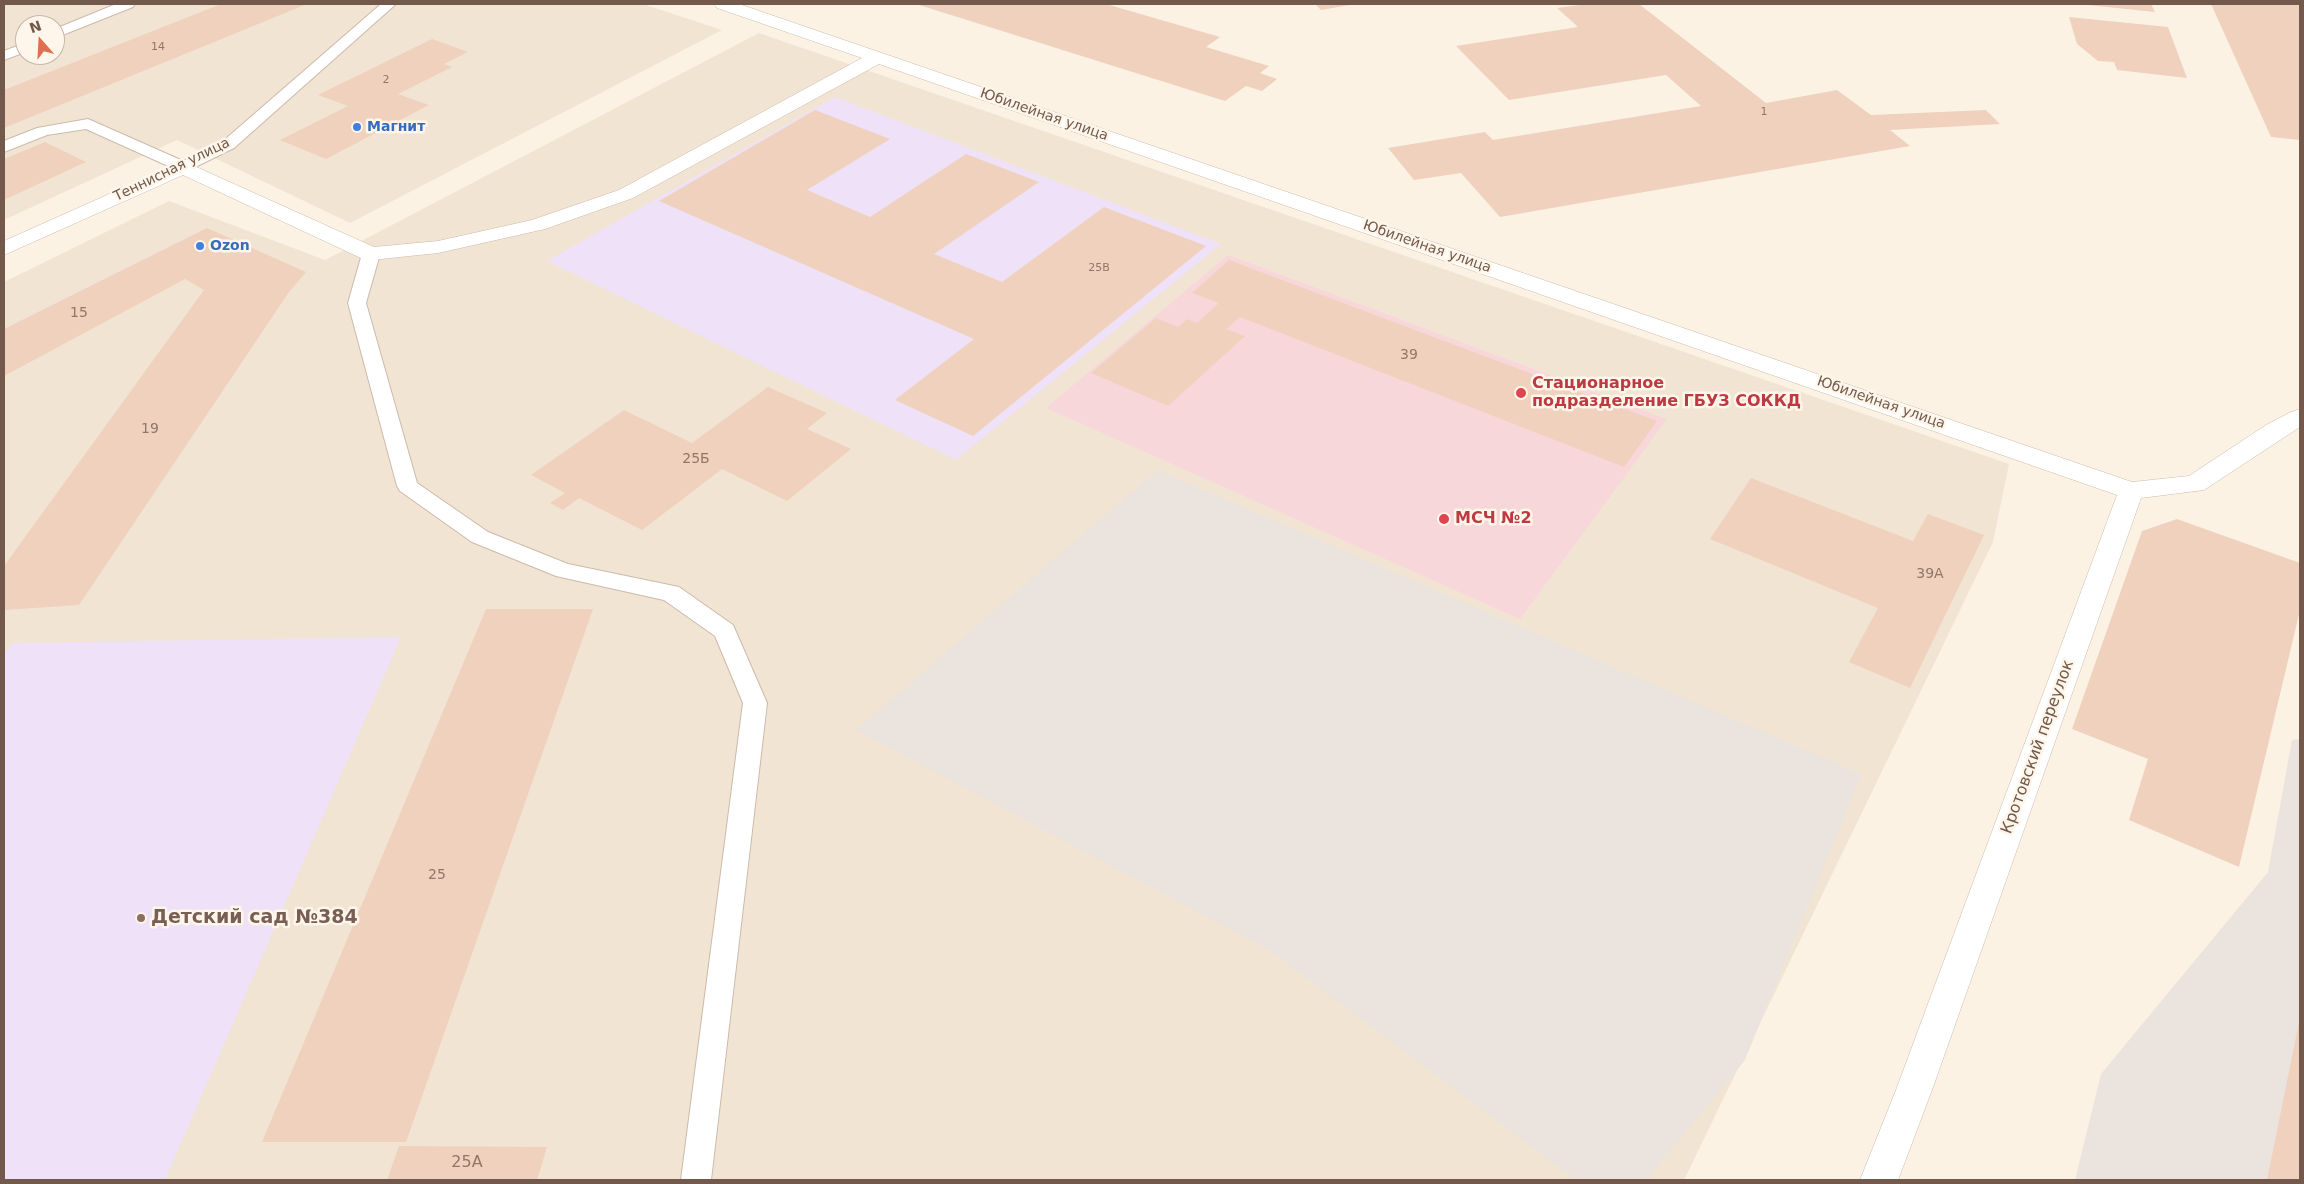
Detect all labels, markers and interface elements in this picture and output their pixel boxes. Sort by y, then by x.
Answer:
north arrow [15,15,65,65]
text: N [27,17,44,36]
house number: 14 [151,40,165,54]
house number: 2 [383,73,389,87]
street label: Юбилейная улица [978,85,1110,145]
house number: 1 [1761,105,1767,119]
place label: Магнит [367,119,425,135]
marker: Магнит [351,121,363,133]
street label: Теннисная улица [111,135,233,205]
street label: Юбилейная улица [1361,217,1493,277]
place label: Ozon [210,238,250,254]
marker: Ozon [194,240,206,252]
house number: 25В [1088,261,1110,275]
house number: 15 [70,305,88,321]
house number: 39 [1400,347,1418,363]
street label: Юбилейная улица [1815,373,1947,433]
place label: Стационарное подразделение ГБУЗ СОККД [1532,374,1801,412]
marker: Стационарное подразделение ГБУЗ СОККД [1514,386,1528,400]
house number: 19 [141,421,159,437]
house number: 25Б [682,451,710,467]
place label: МСЧ №2 [1455,509,1532,529]
marker: МСЧ №2 [1437,512,1451,526]
house number: 39А [1916,566,1944,582]
street label: Кротовский переулок [1998,657,2078,837]
house number: 25 [428,867,446,883]
place label: Детский сад №384 [151,907,358,929]
marker: Детский сад №384 [135,912,147,924]
house number: 25А [451,1153,483,1173]

